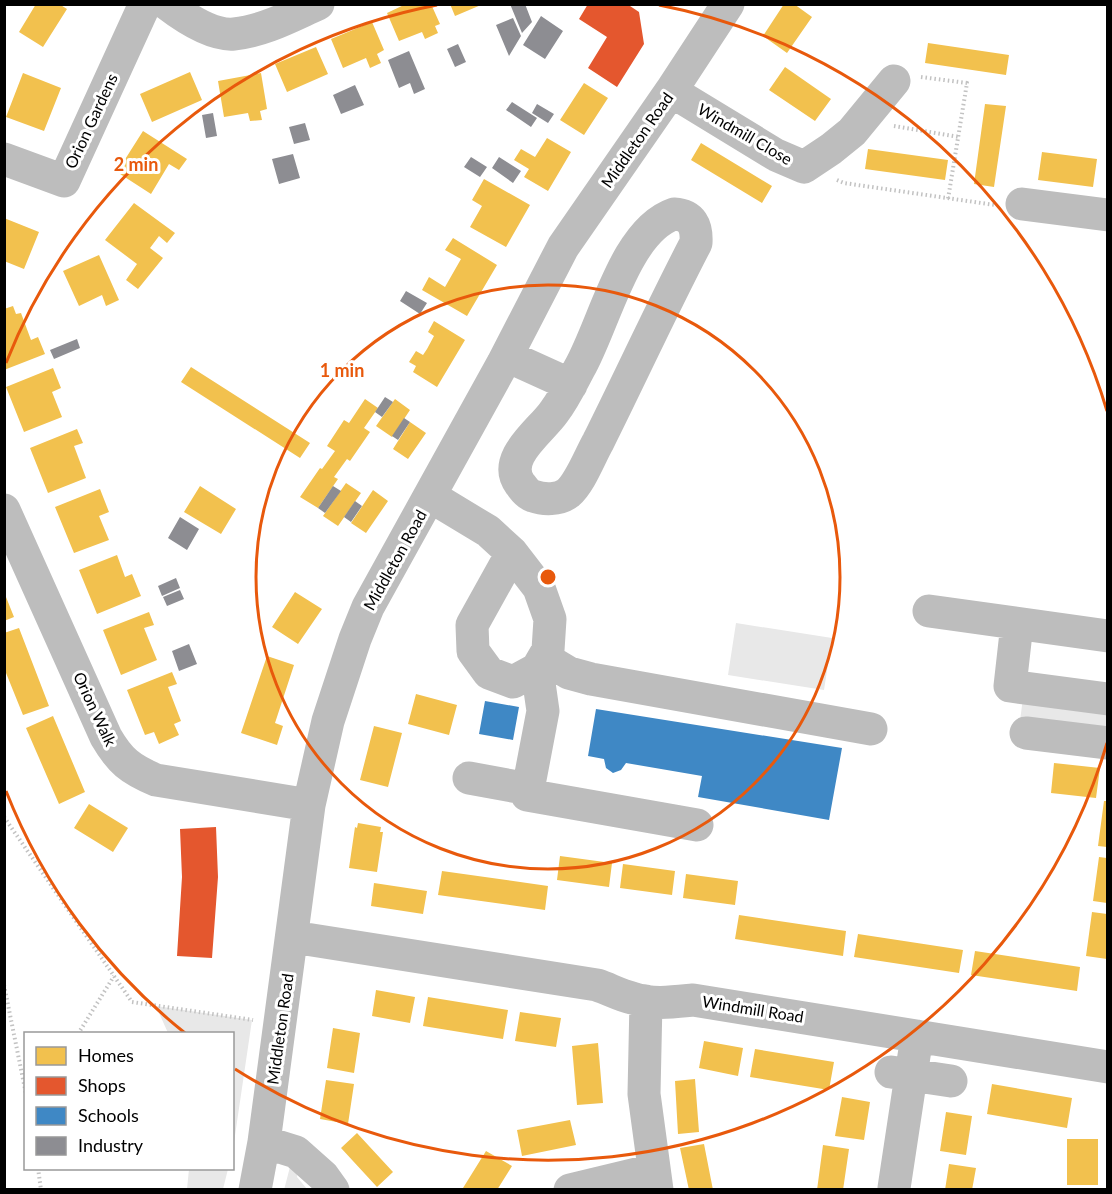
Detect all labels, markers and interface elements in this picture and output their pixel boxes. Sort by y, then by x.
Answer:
street label: Orion Gardens [60,70,121,171]
street label: Middleton Road [597,88,676,191]
street label: Windmill Close [695,99,796,168]
text: 2 min [114,153,158,175]
text: 1 min [320,359,364,381]
street label: Middleton Road [359,506,430,613]
centre of rings [538,567,558,587]
street label: Orion Walk [70,669,121,750]
street label: Middleton Road [262,972,297,1086]
street label: Windmill Road [701,991,805,1026]
legend [24,1032,234,1170]
text: Homes [78,1044,134,1066]
text: Shops [78,1074,126,1096]
text: Schools [78,1104,139,1126]
text: Industry [78,1134,144,1156]

